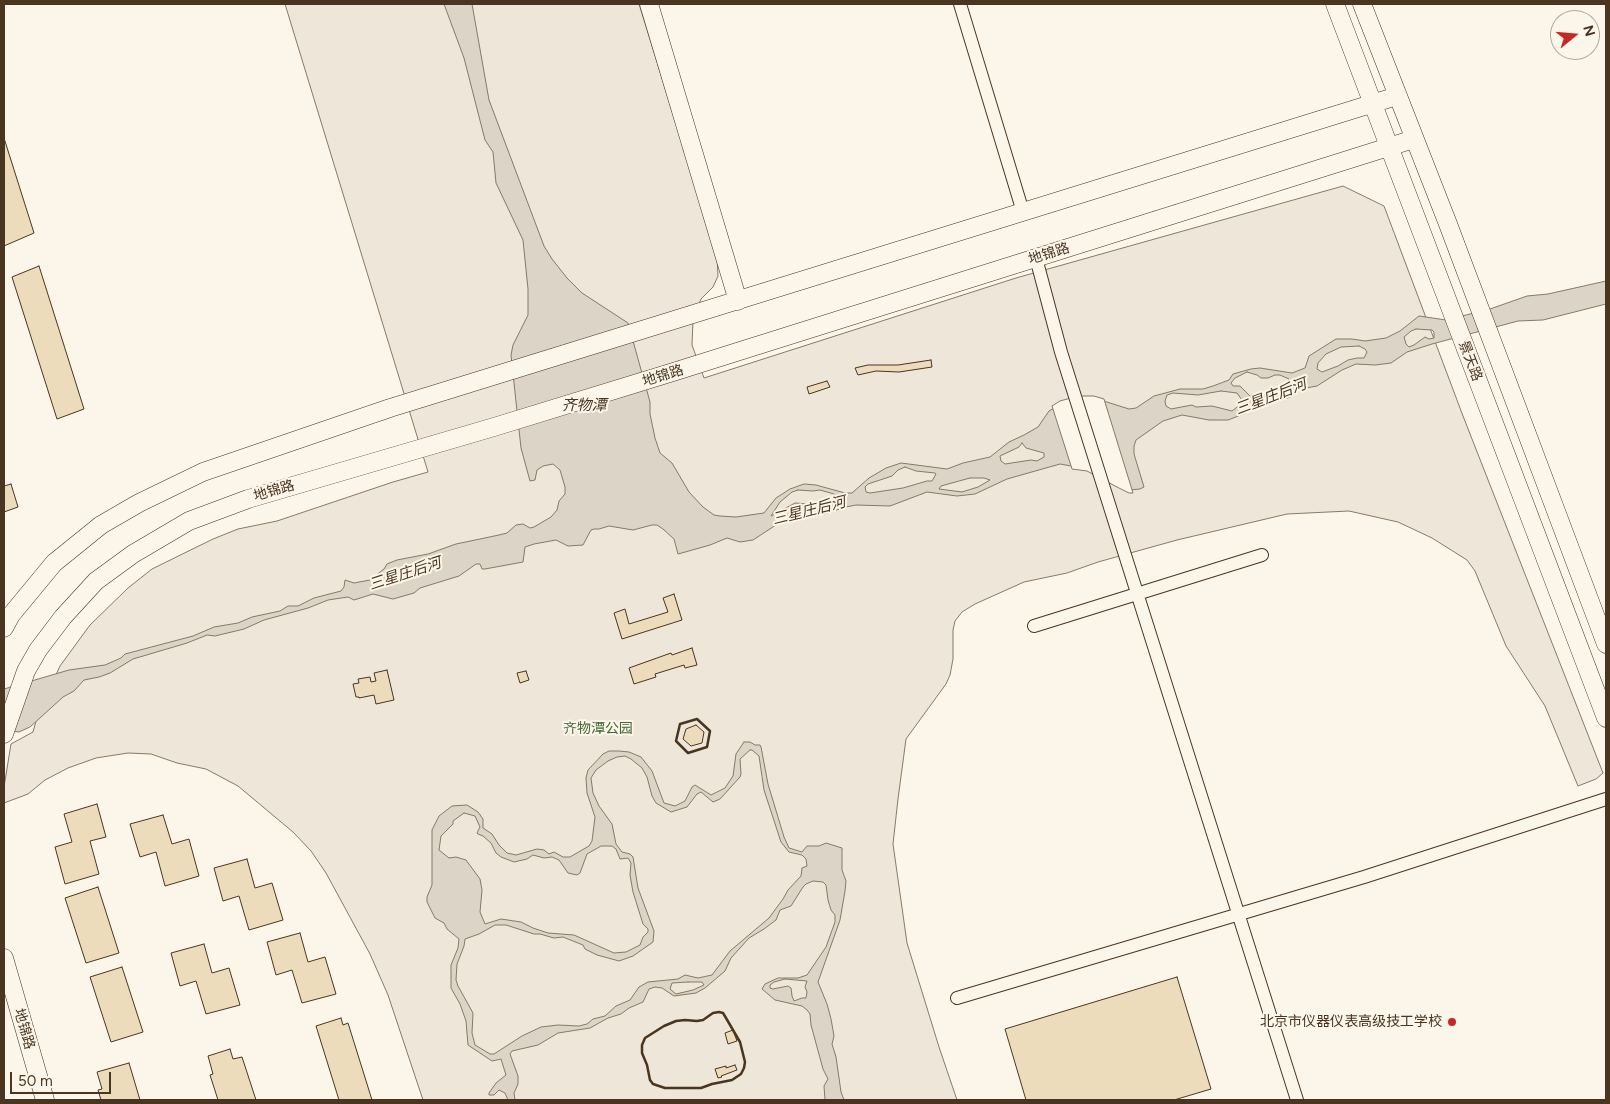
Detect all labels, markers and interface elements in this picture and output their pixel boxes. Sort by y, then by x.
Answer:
north arrow [1550,10,1600,60]
text: N [1579,23,1599,38]
street label: 地锦路 [1026,240,1072,268]
street label: 景天路 [1455,338,1485,384]
street label: 地锦路 [640,362,686,390]
water label: 三星庄后河 [1233,375,1309,419]
water label: 齐物潭 [562,397,606,415]
street label: 地锦路 [251,477,297,505]
water label: 三星庄后河 [770,493,848,529]
water label: 三星庄后河 [367,554,443,594]
park label: 齐物潭公园 [563,721,633,737]
street label: 地锦路 [10,1006,38,1052]
place label: 北京市仪器仪表高级技工学校 [1260,1014,1442,1030]
marker: 北京市仪器仪表高级技工学校 [1446,1016,1458,1028]
scale bar [12,1062,114,1094]
text: 50 m [18,1072,53,1090]

